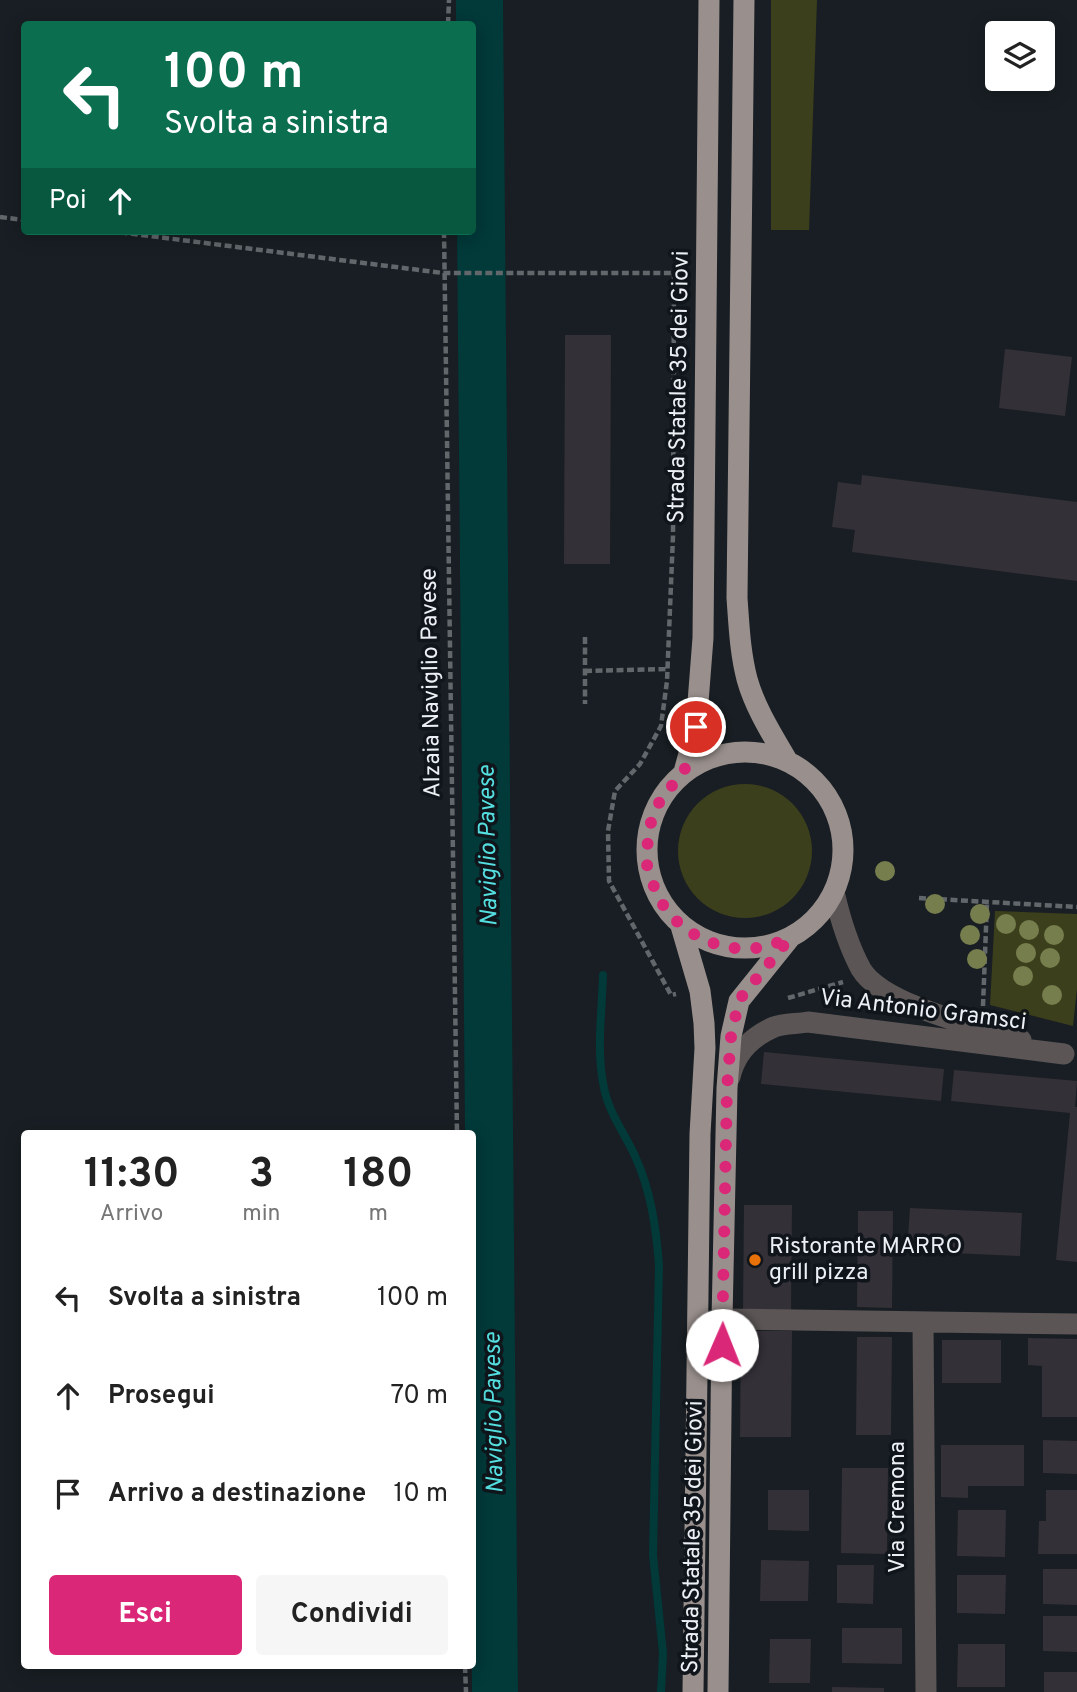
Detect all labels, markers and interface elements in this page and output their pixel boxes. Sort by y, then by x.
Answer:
map controls [985,21,1055,91]
button: layers [985,21,1055,91]
text: 100 m [164,44,303,106]
icon: left [49,49,140,140]
text: Svolta a sinistra [164,105,389,145]
icon: ahead [101,182,139,220]
text: Poi [49,185,87,218]
street label: Strada Statale 35 dei Giovi [663,250,697,524]
street label: Alzaia Naviglio Pavese [415,568,449,798]
pin [666,697,726,757]
icon: arrive [677,708,715,746]
water label: Naviglio Pavese [473,765,505,927]
street label: Via Antonio Gramsci [818,984,1028,1038]
text: 11:30 [84,1149,180,1202]
text: 3 [249,1149,274,1202]
text: 180 [343,1149,413,1202]
text: Arrivo [100,1200,163,1229]
text: min [242,1200,281,1229]
text: m [369,1200,388,1229]
place label: Ristorante MARRO grill pizza [769,1233,962,1288]
marker: Ristorante MARRO grill pizza [747,1252,763,1268]
icon: left [49,1279,87,1317]
text: Svolta a sinistra [108,1282,301,1315]
text: 100 m [377,1282,448,1315]
position arrow [685,1308,759,1382]
water label: Naviglio Pavese [479,1332,511,1494]
icon: ahead [49,1377,87,1415]
text: Prosegui [108,1380,215,1413]
text: 70 m [390,1380,448,1413]
street label: Strada Statale 35 dei Giovi [677,1400,711,1674]
street label: Via Cremona [884,1441,913,1573]
icon: arrive [49,1475,87,1513]
text: Arrivo a destinazione [108,1478,366,1511]
text: 10 m [393,1478,448,1511]
button: Esci [49,1575,242,1655]
button: Condividi [256,1575,448,1655]

